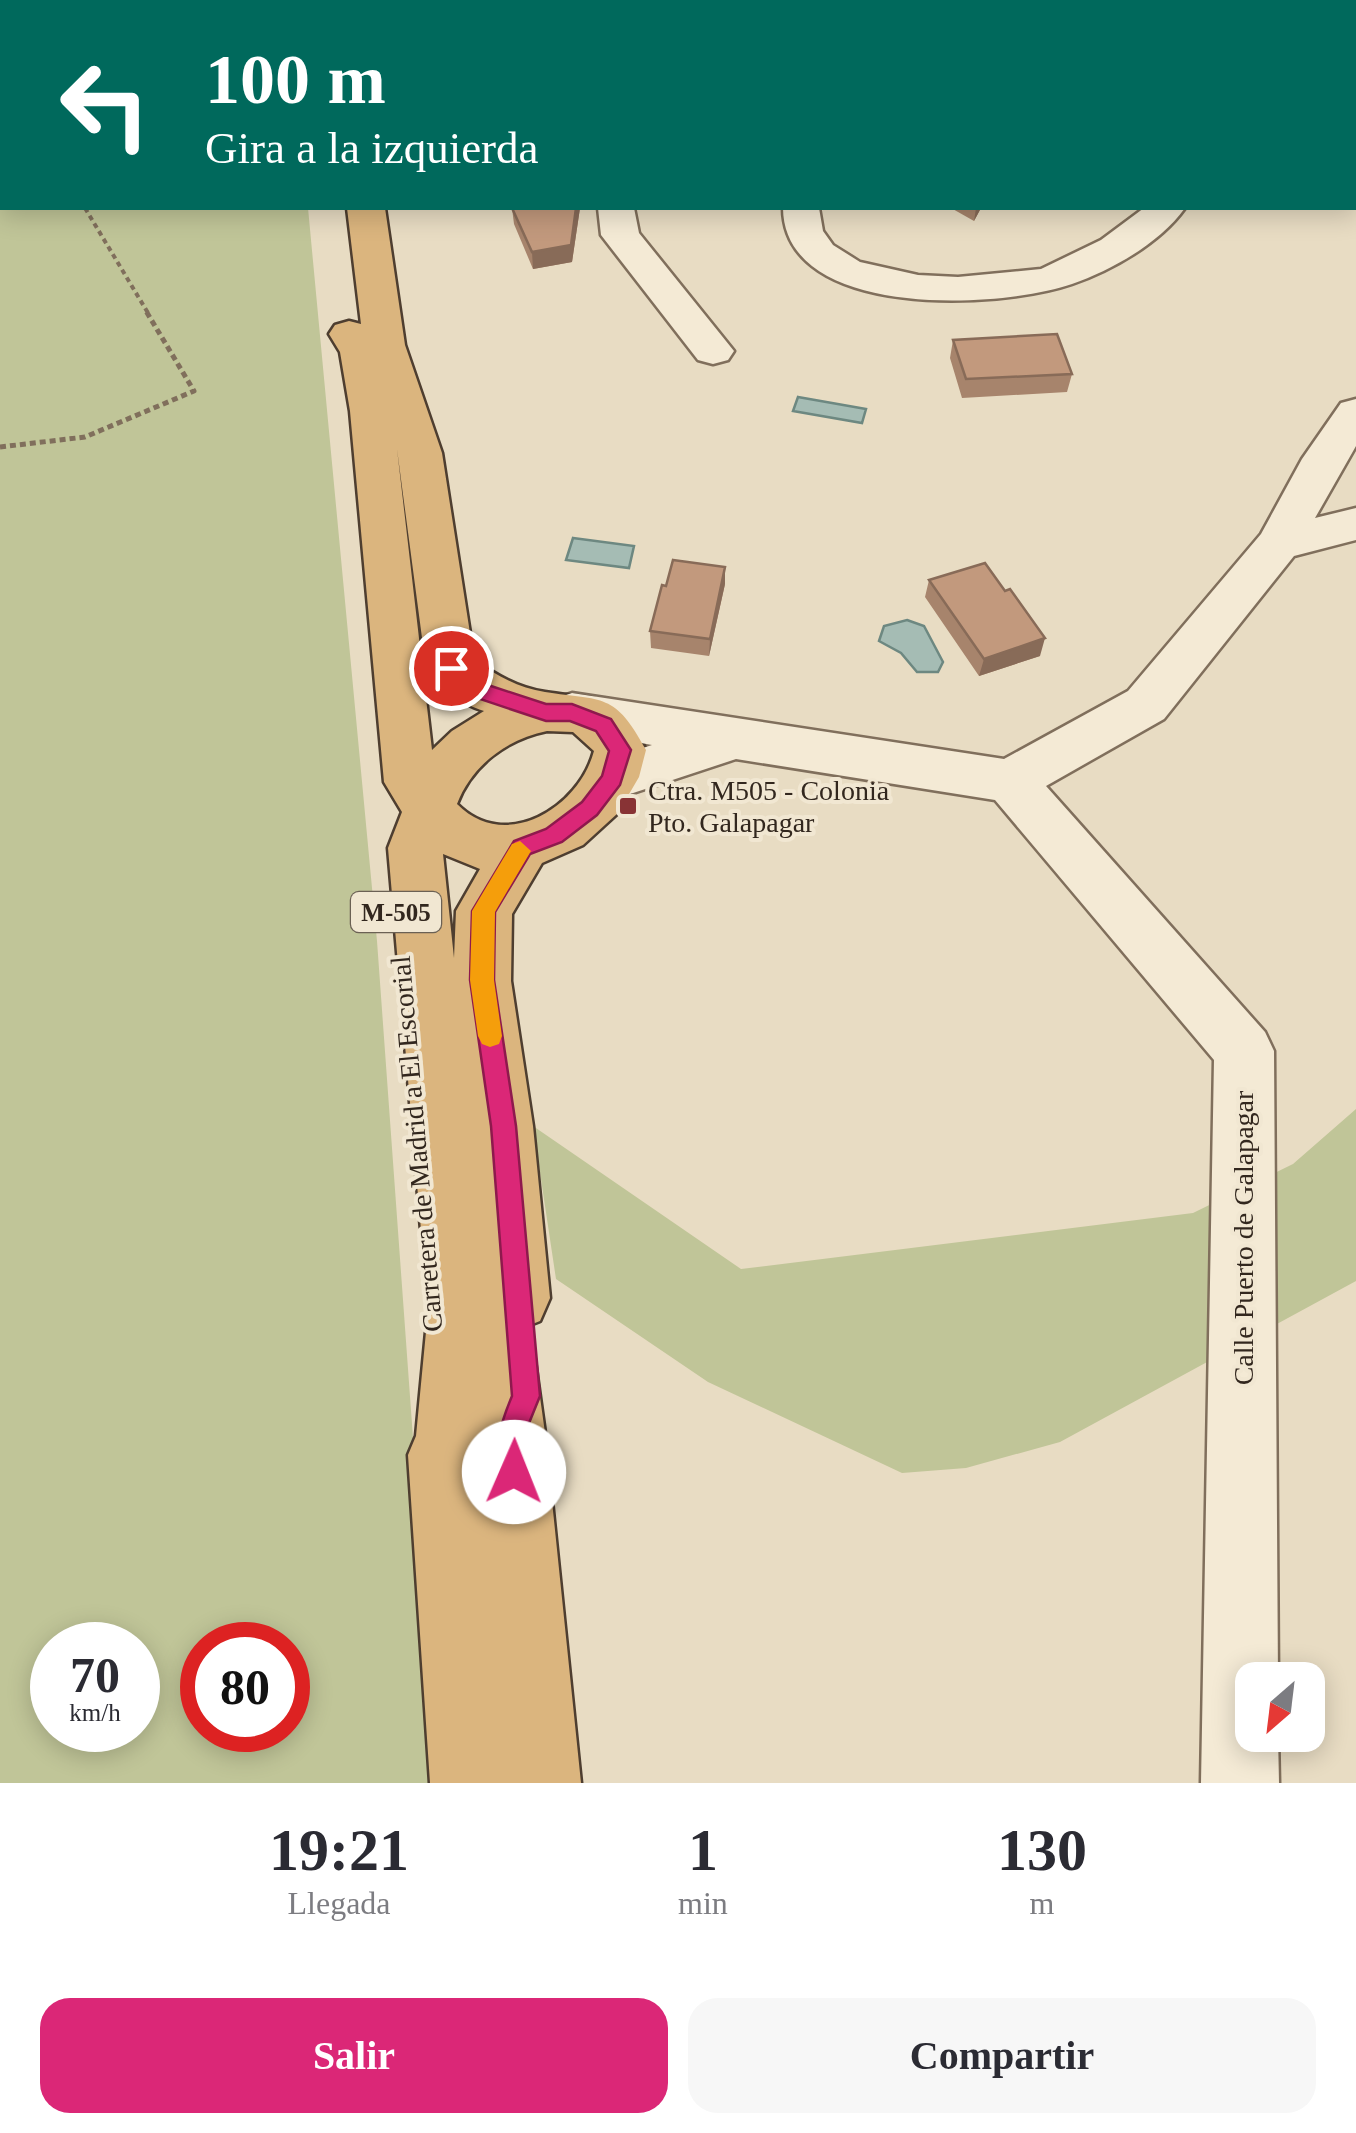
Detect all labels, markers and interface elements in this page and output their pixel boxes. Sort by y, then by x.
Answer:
icon: left [40,40,170,170]
text: 100 m [205,41,386,118]
text: Gira a la izquierda [205,123,539,173]
pin [409,626,494,711]
icon: arrive [424,641,479,696]
place label: Ctra. M505 - Colonia Pto. Galapagar [648,775,890,838]
marker: Ctra. M505 - Colonia Pto. Galapagar [617,795,639,817]
road number: M-505 [351,892,441,932]
street label: Carretera de Madrid a El Escorial [385,955,448,1333]
street label: Calle Puerto de Galapagar [1228,1090,1259,1385]
position arrow [462,1420,566,1524]
speed limit sign: 80 [180,1622,310,1752]
text: 70 [70,1647,120,1703]
north arrow [1235,1662,1325,1752]
map controls [1235,1662,1325,1752]
text: km/h [69,1699,121,1726]
text: 19:21 [269,1817,409,1883]
text: 1 [688,1817,718,1883]
text: 130 [997,1817,1087,1883]
text: Llegada [288,1885,391,1921]
text: min [678,1885,728,1921]
text: m [1029,1885,1054,1921]
button: Salir [40,1998,668,2113]
button: Compartir [688,1998,1316,2113]

